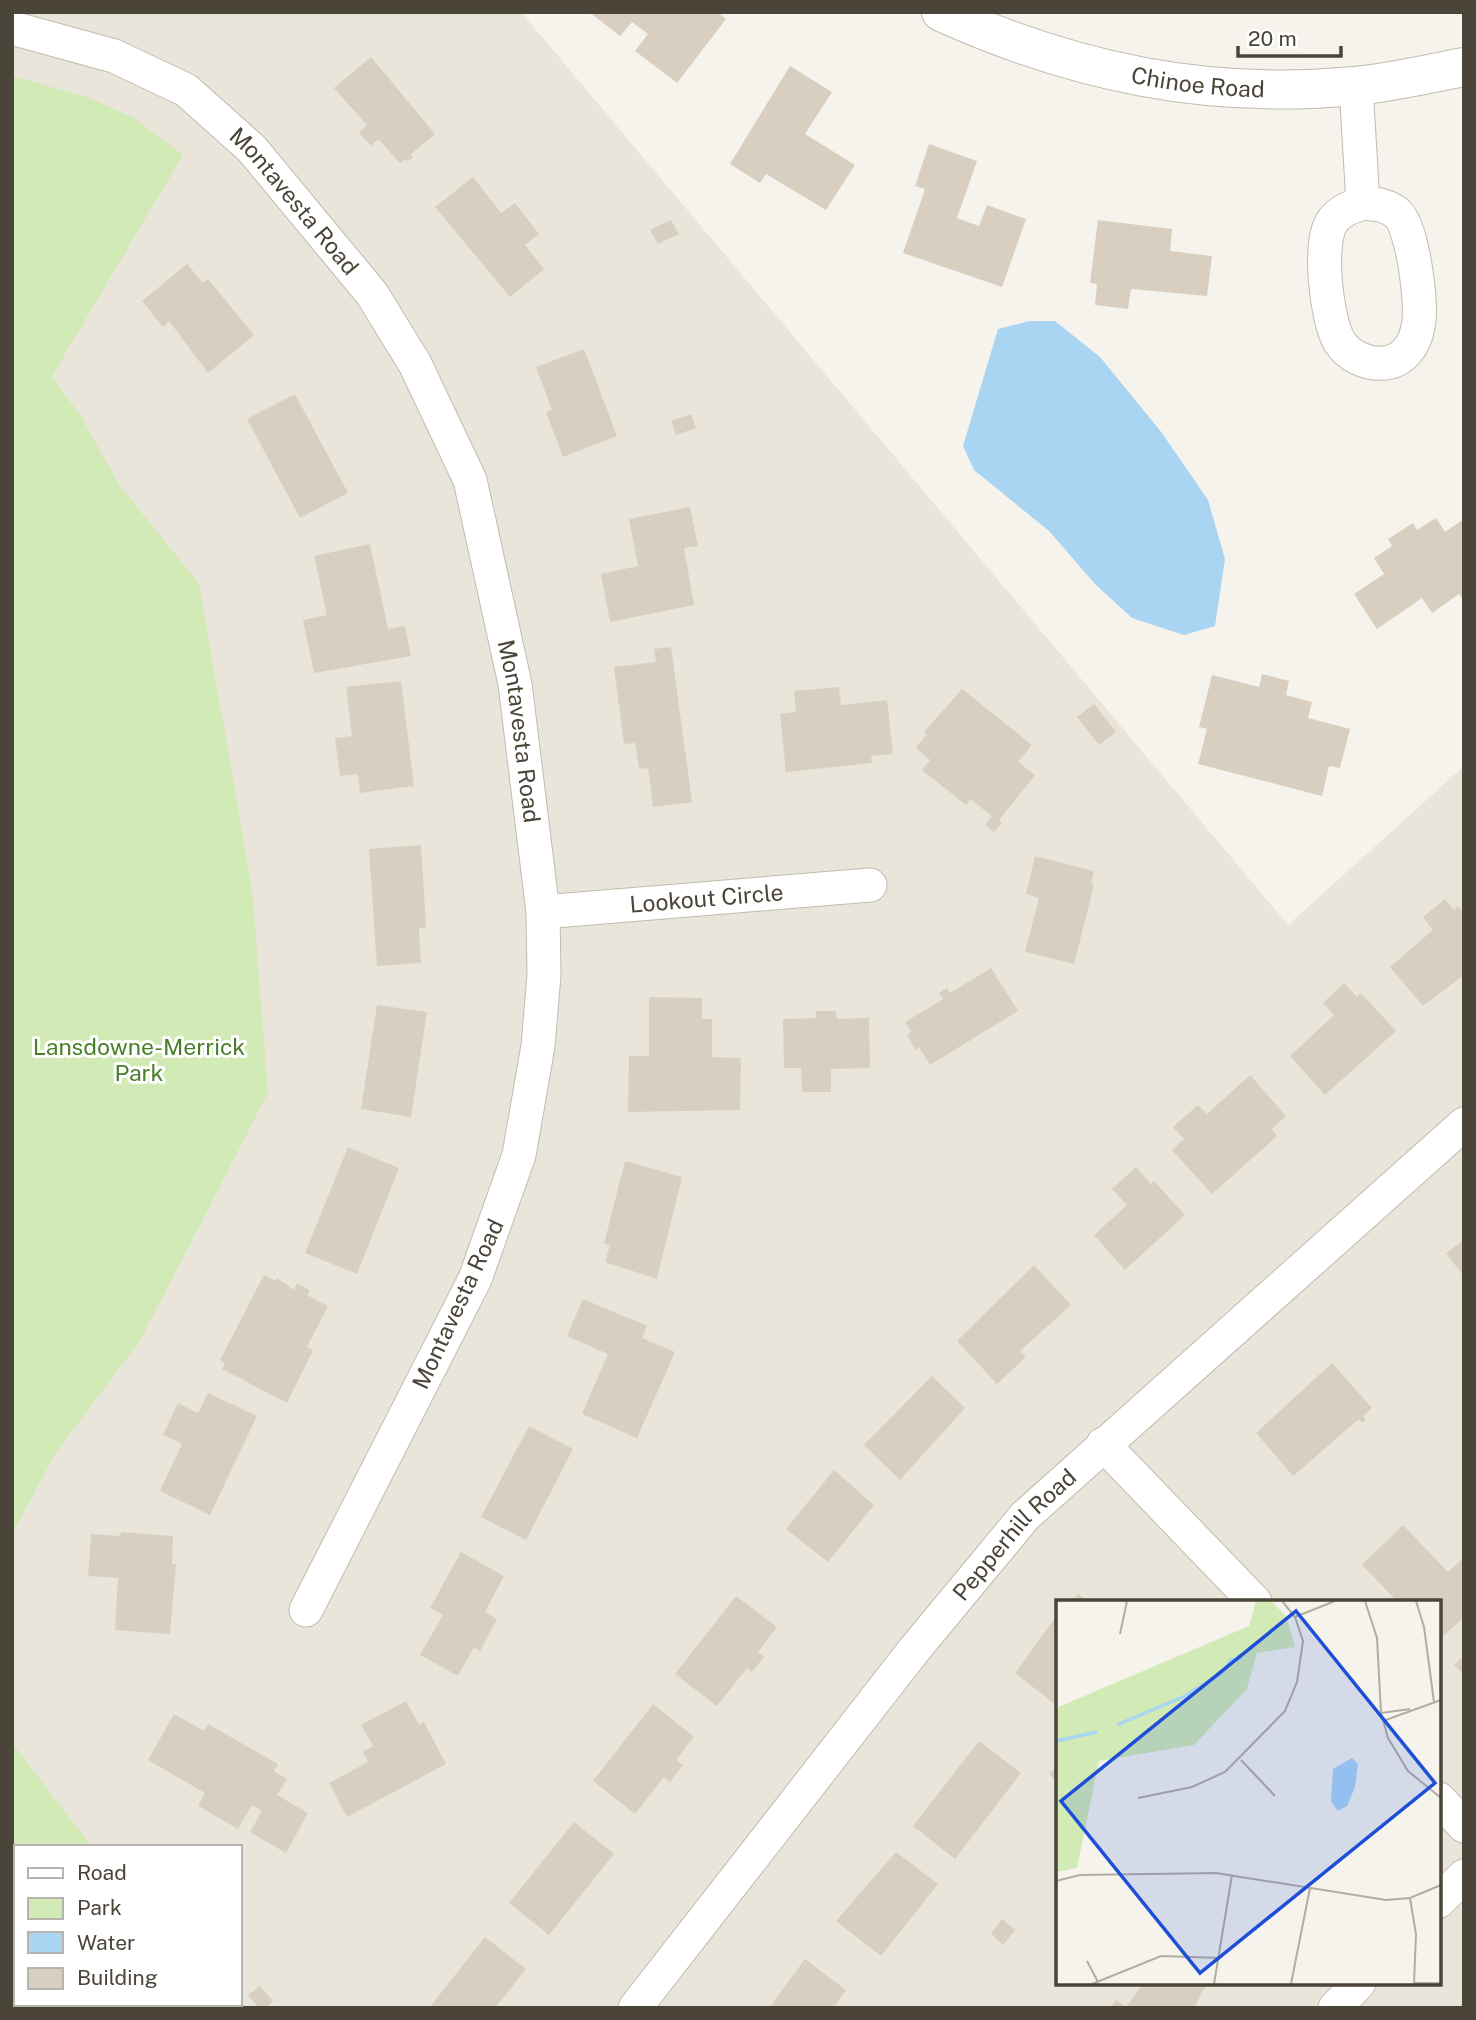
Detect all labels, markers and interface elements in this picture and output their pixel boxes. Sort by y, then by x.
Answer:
scale bar [1238,14,1341,58]
text: 20 m [1248,26,1297,51]
street label: Chinoe Road [1129,61,1265,102]
street label: Montavesta Road [224,122,364,280]
street label: Montavesta Road [493,637,546,824]
street label: Lookout Circle [628,878,784,918]
park label: Lansdowne-Merrick Park [33,1033,245,1086]
street label: Montavesta Road [406,1214,509,1393]
street label: Pepperhill Road [947,1463,1081,1606]
inset map [1056,1600,1441,1985]
legend [14,1845,242,2006]
text: Road [77,1860,127,1885]
text: Park [77,1895,122,1920]
text: Water [77,1930,135,1955]
text: Building [77,1965,158,1990]

